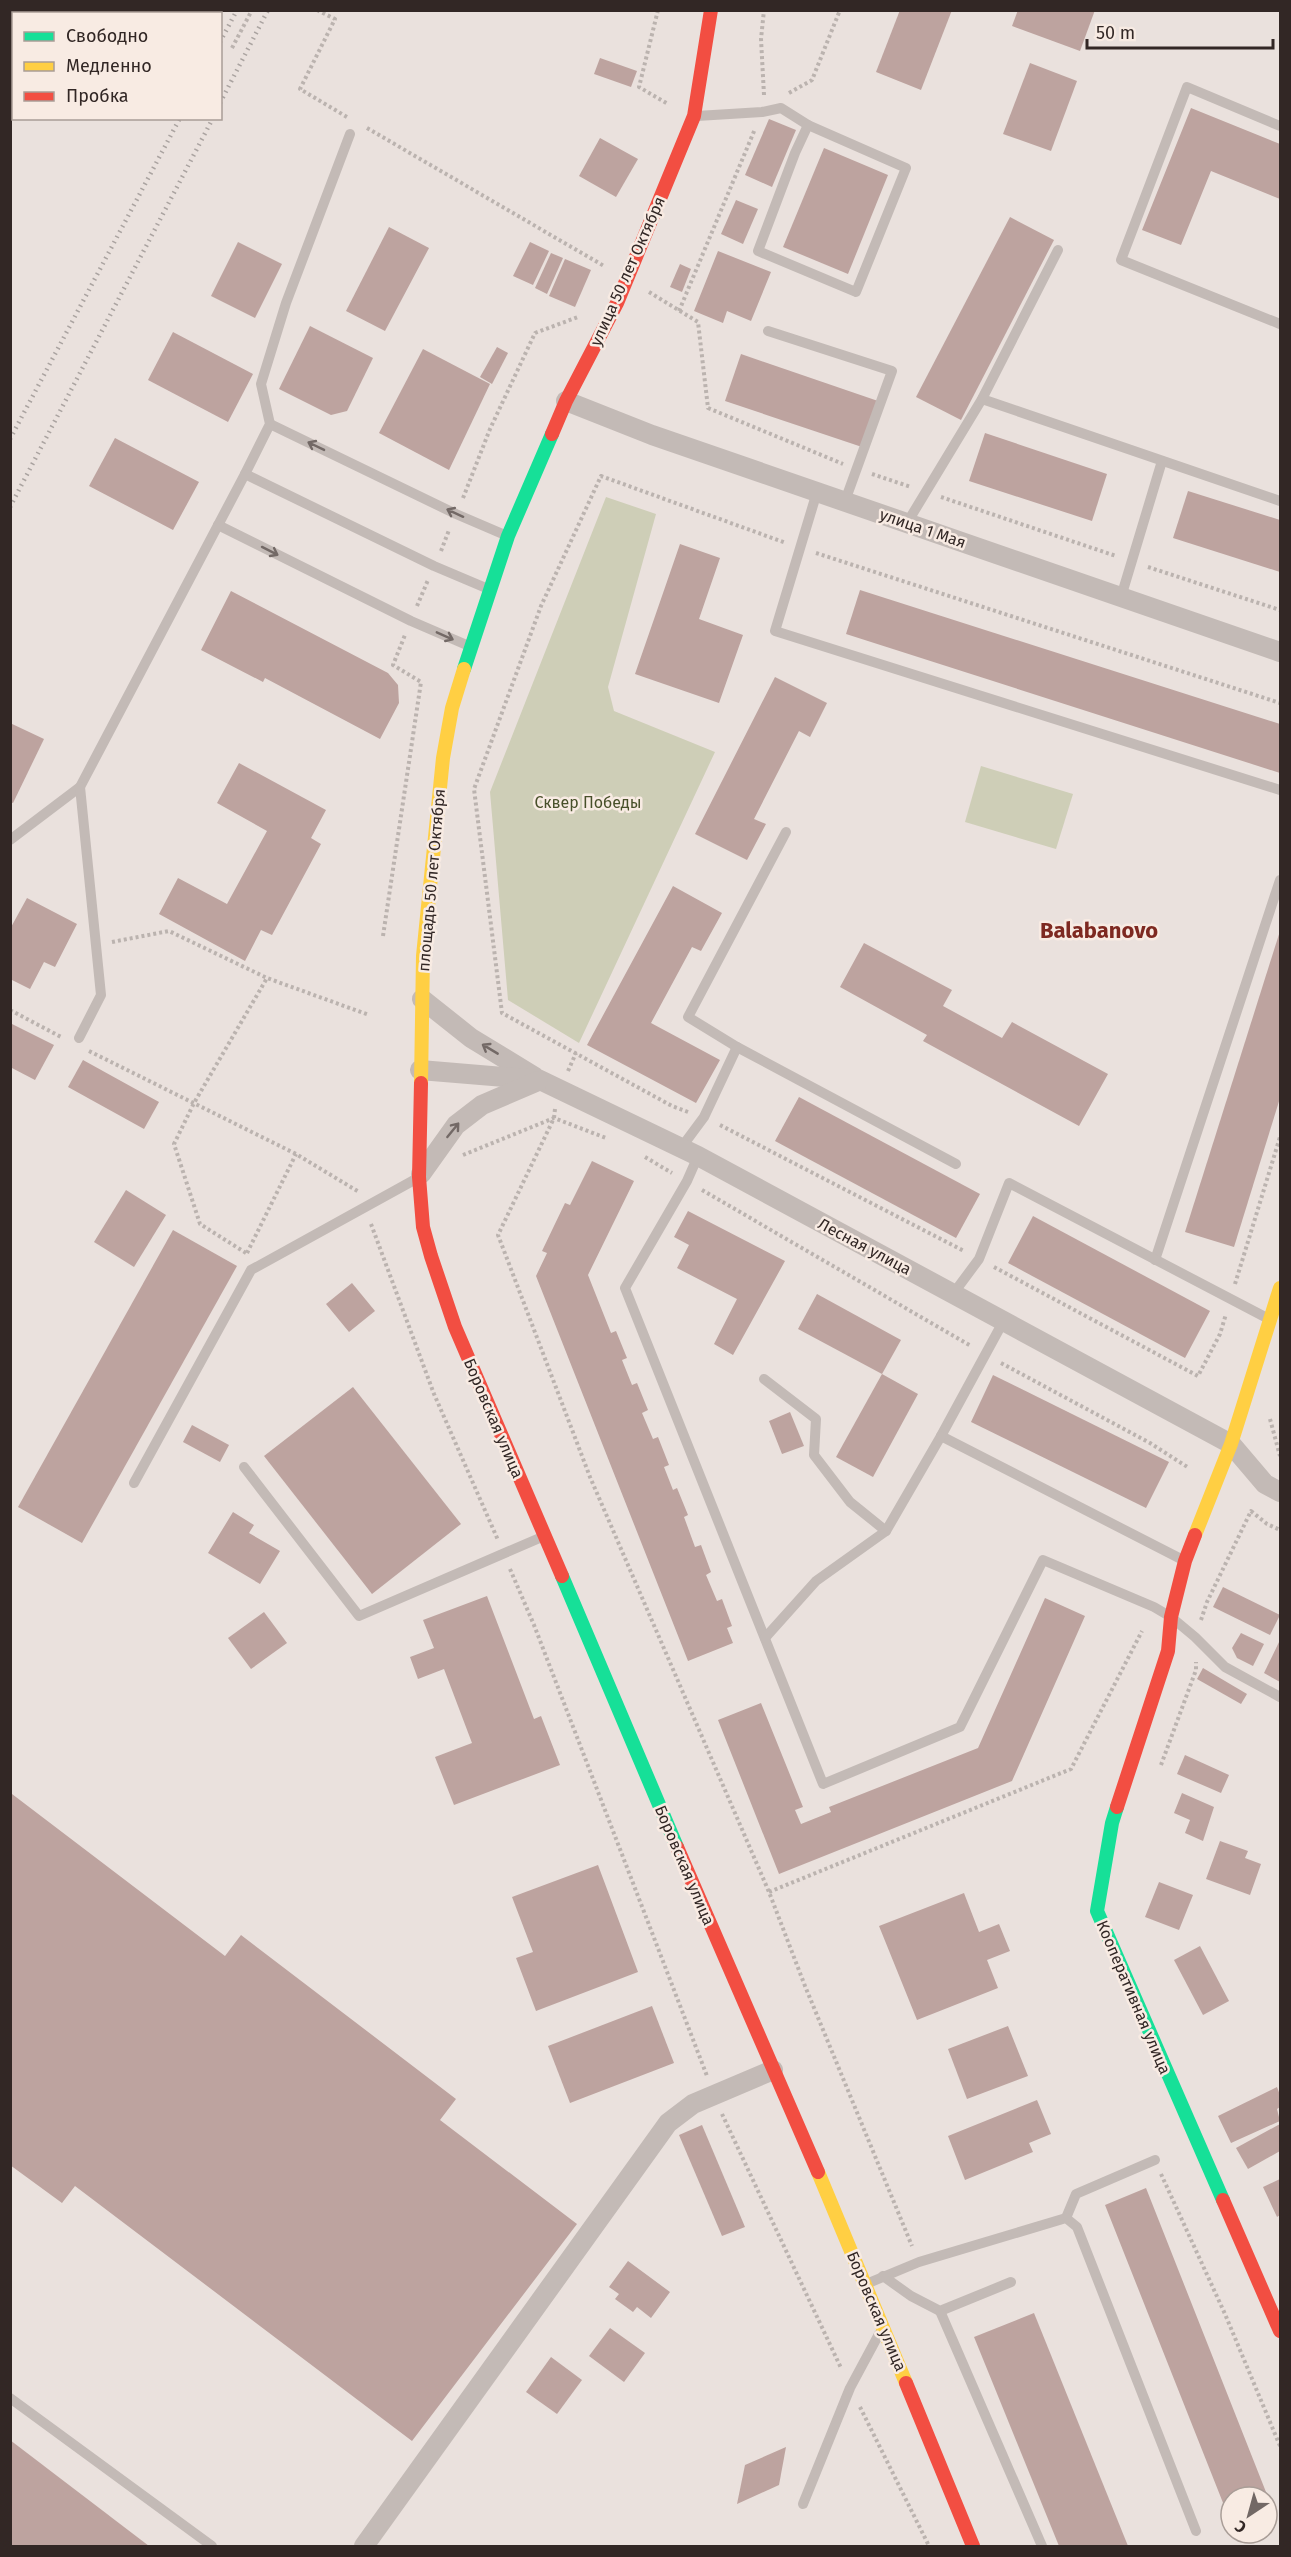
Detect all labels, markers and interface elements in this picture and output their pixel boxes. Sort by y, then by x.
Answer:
legend [12,12,222,120]
scale bar [1087,12,1273,50]
text: 50 m [1096,22,1135,44]
text: Свободно [66,25,148,47]
text: Медленно [66,55,152,77]
text: Пробка [66,85,129,107]
street label: улица 50 лет Октября [586,194,669,349]
one-way arrow [308,439,326,451]
street label: улица 1 Мая [877,505,968,552]
one-way arrow [446,506,464,518]
one-way arrow [261,545,279,557]
one-way arrow [436,631,454,642]
street label: площадь 50 лет Октября [414,788,449,972]
park label: Сквер Победы [534,793,642,812]
district label: Balabanovo [1040,917,1158,944]
one-way arrow [482,1043,499,1055]
one-way arrow [447,1122,460,1138]
street label: Лесная улица [815,1214,915,1279]
street label: Боровская улица [460,1355,527,1481]
street label: Боровская улица [651,1802,718,1928]
street label: Кооперативная улица [1092,1917,1175,2077]
street label: Боровская улица [843,2248,910,2374]
north arrow [1219,2485,1279,2545]
text: С [1231,2516,1250,2537]

